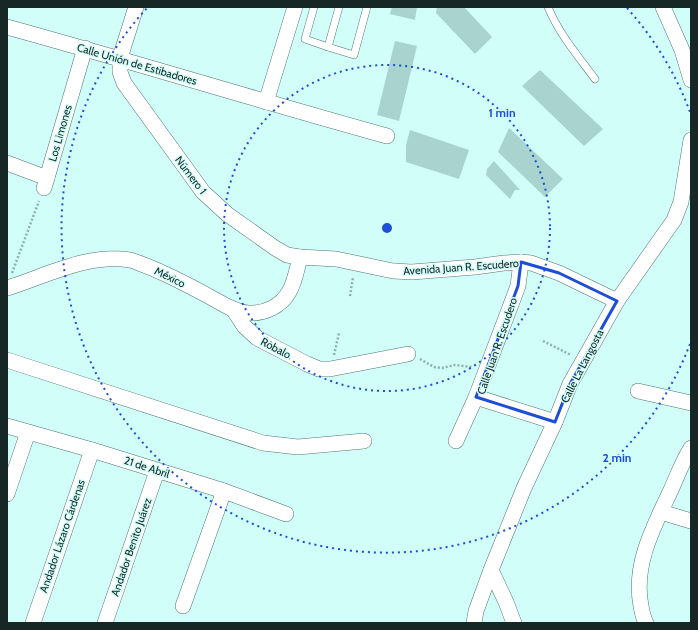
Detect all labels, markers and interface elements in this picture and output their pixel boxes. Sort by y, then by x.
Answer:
street label: Calle Unión de Estibadores [75,40,199,88]
street label: Los Limones [45,103,75,163]
text: 1 min [488,105,516,120]
street label: Número 1 [172,153,210,197]
centre of rings [380,221,394,235]
street label: Avenida Juan R. Escudero [403,256,519,278]
street label: México [152,263,188,291]
street label: Calle Juan R. Escudero [474,296,520,396]
street label: Calle La Langosta [557,326,607,405]
street label: Robalo [258,334,294,362]
text: 2 min [603,450,631,465]
street label: 21 de Abril [122,453,172,481]
street label: Andador Lázaro Cárdenas [36,477,88,594]
street label: Andador Benito Juárez [108,496,154,598]

